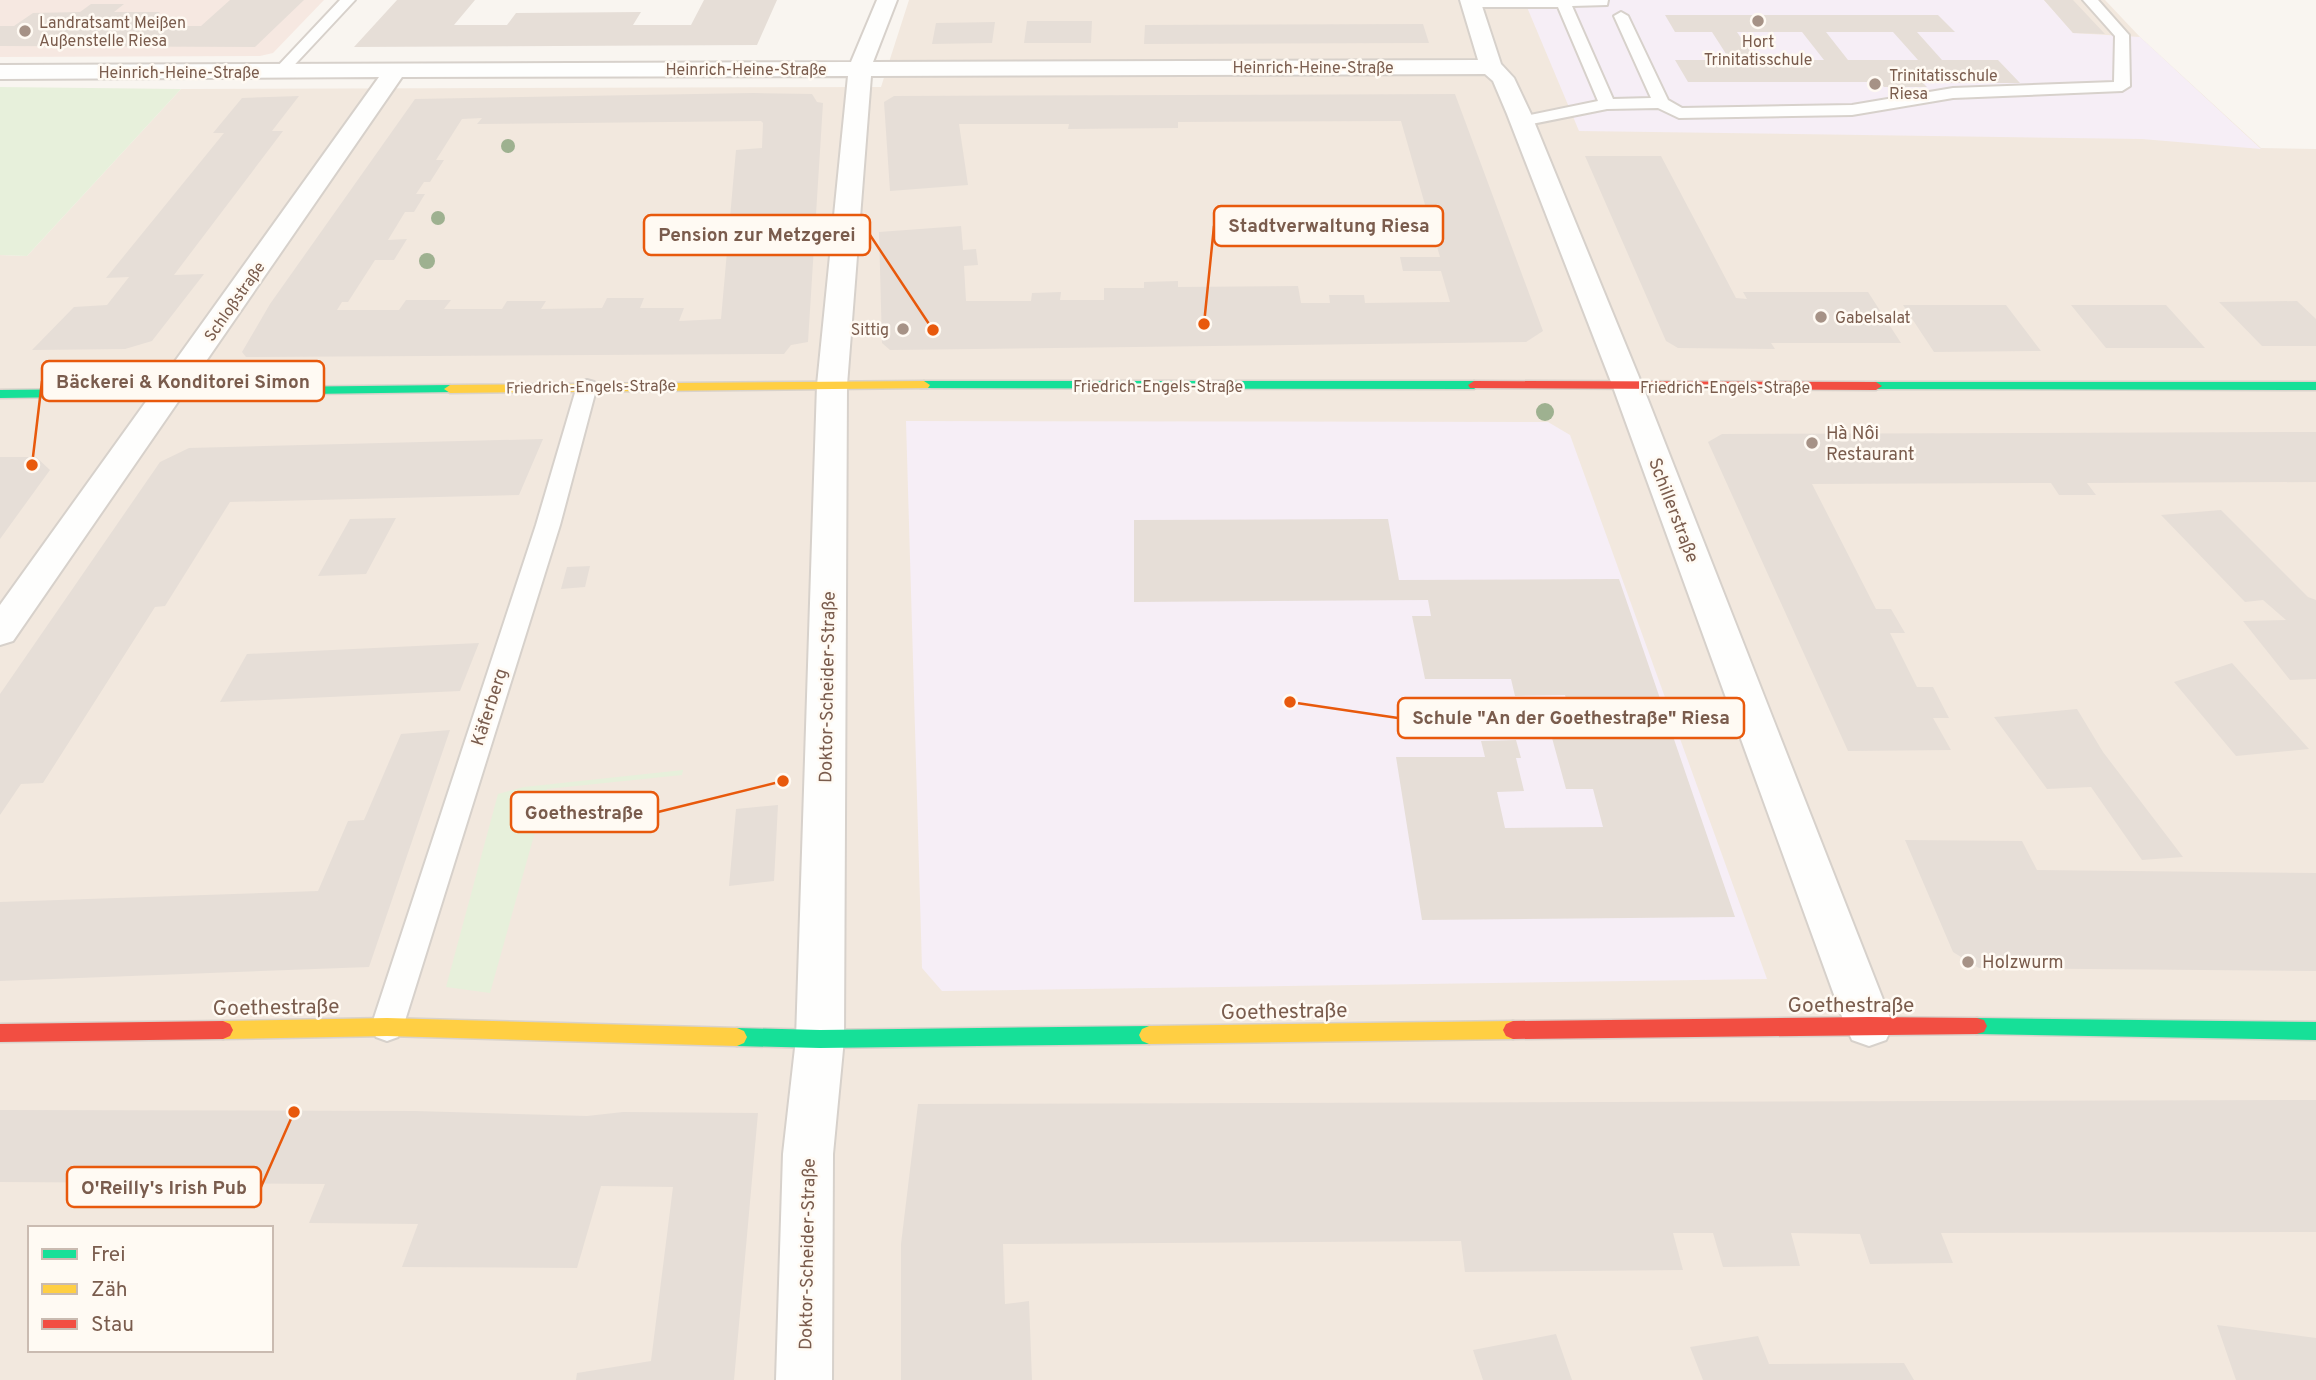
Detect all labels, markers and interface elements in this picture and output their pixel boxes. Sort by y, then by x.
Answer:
marker: Hort Trinitatisschule [1750,13,1766,29]
place label: Landratsamt Meißen Außenstelle Riesa [39,14,186,52]
marker: Landratsamt Meißen Außenstelle Riesa [17,23,33,39]
place label: Hort Trinitatisschule [1704,33,1812,71]
street label: Heinrich-Heine-Straße [1232,59,1394,79]
street label: Heinrich-Heine-Straße [665,61,827,81]
street label: Heinrich-Heine-Straße [98,64,260,84]
place label: Trinitatisschule Riesa [1889,67,1998,105]
marker: Trinitatisschule Riesa [1867,76,1883,92]
callout: Stadtverwaltung Riesa [1214,206,1443,246]
callout: Pension zur Metzgerei [644,215,870,255]
text: Stadtverwaltung Riesa [1228,215,1430,239]
text: Pension zur Metzgerei [658,224,856,248]
street label: Schloßstraße [201,258,270,346]
marker: Gabelsalat [1813,309,1829,325]
place label: Gabelsalat [1835,309,1911,329]
place label: Sittig [851,321,889,341]
marker: Sittig [895,321,911,337]
callout: Bäckerei & Konditorei Simon [42,361,324,401]
text: Bäckerei & Konditorei Simon [56,371,310,395]
street label: Friedrich-Engels-Straße [506,377,676,399]
street label: Friedrich-Engels-Straße [1073,378,1243,398]
street label: Friedrich-Engels-Straße [1640,379,1810,399]
place label: Hà Nôi Restaurant [1826,423,1915,467]
marker: Hà Nôi Restaurant [1804,435,1820,451]
street label: Schillerstraße [1642,455,1703,566]
street label: Doktor-Scheider-Straße [815,591,842,783]
street label: Käferberg [467,666,514,749]
callout: Schule "An der Goethestraße" Riesa [1398,698,1744,738]
text: Schule "An der Goethestraße" Riesa [1412,707,1730,731]
callout: Goethestraße [511,792,658,832]
text: Goethestraße [525,802,643,826]
place label: Holzwurm [1982,952,2064,975]
marker: Holzwurm [1960,954,1976,970]
street label: Goethestraße [1788,993,1914,1020]
street label: Goethestraße [212,994,340,1023]
street label: Goethestraße [1220,998,1348,1027]
street label: Doktor-Scheider-Straße [795,1158,822,1350]
callout: O'Reilly's Irish Pub [67,1167,261,1207]
text: O'Reilly's Irish Pub [81,1177,247,1201]
legend [28,1226,273,1352]
text: Frei [91,1242,126,1269]
text: Zäh [91,1277,128,1304]
text: Stau [91,1312,134,1339]

